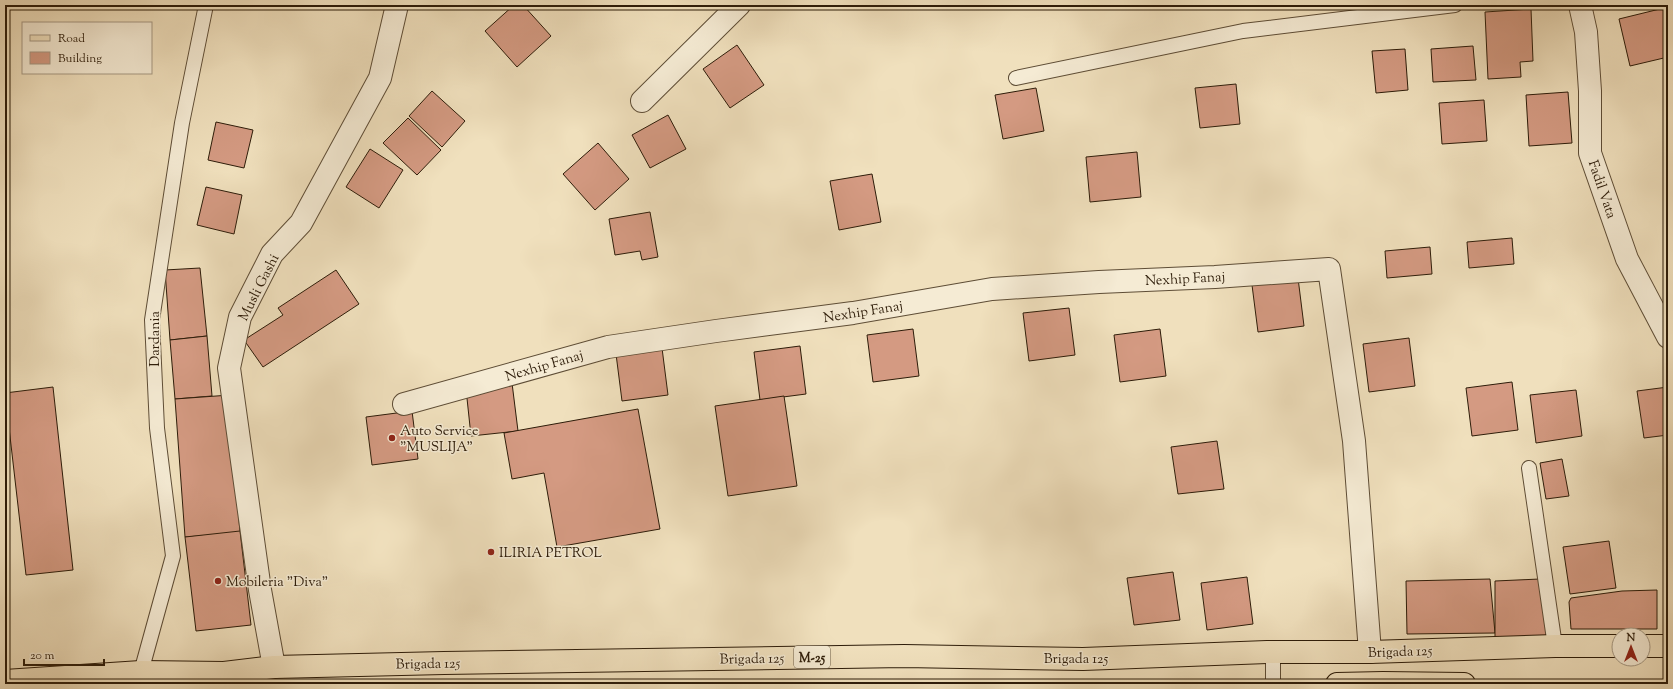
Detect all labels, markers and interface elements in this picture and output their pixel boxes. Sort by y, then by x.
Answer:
legend [22,22,152,74]
text: Road [58,30,85,48]
text: Building [58,50,102,68]
street label: Fadil Vata [1582,158,1621,222]
street label: Musli Gashi [234,251,285,325]
street label: Nexhip Fanaj [1144,268,1226,292]
street label: Nexhip Fanaj [822,297,905,329]
street label: Dardania [146,311,166,367]
street label: Nexhip Fanaj [503,346,586,388]
place label: Auto Service "MUSLIJA" [400,422,479,458]
marker: Auto Service "MUSLIJA" [387,433,397,443]
place label: ILIRIA PETROL [499,544,602,564]
marker: ILIRIA PETROL [486,547,496,557]
place label: Mobileria "Diva" [226,573,328,593]
marker: Mobileria "Diva" [213,576,223,586]
north arrow [1611,627,1651,667]
text: N [1626,630,1636,646]
scale bar [24,641,104,667]
street label: Brigada 125 [1367,642,1433,664]
road number: M-25 [794,646,830,668]
text: 20 m [30,647,55,665]
street label: Brigada 125 [720,649,785,671]
street label: Brigada 125 [1044,650,1108,670]
street label: Brigada 125 [396,654,461,676]

